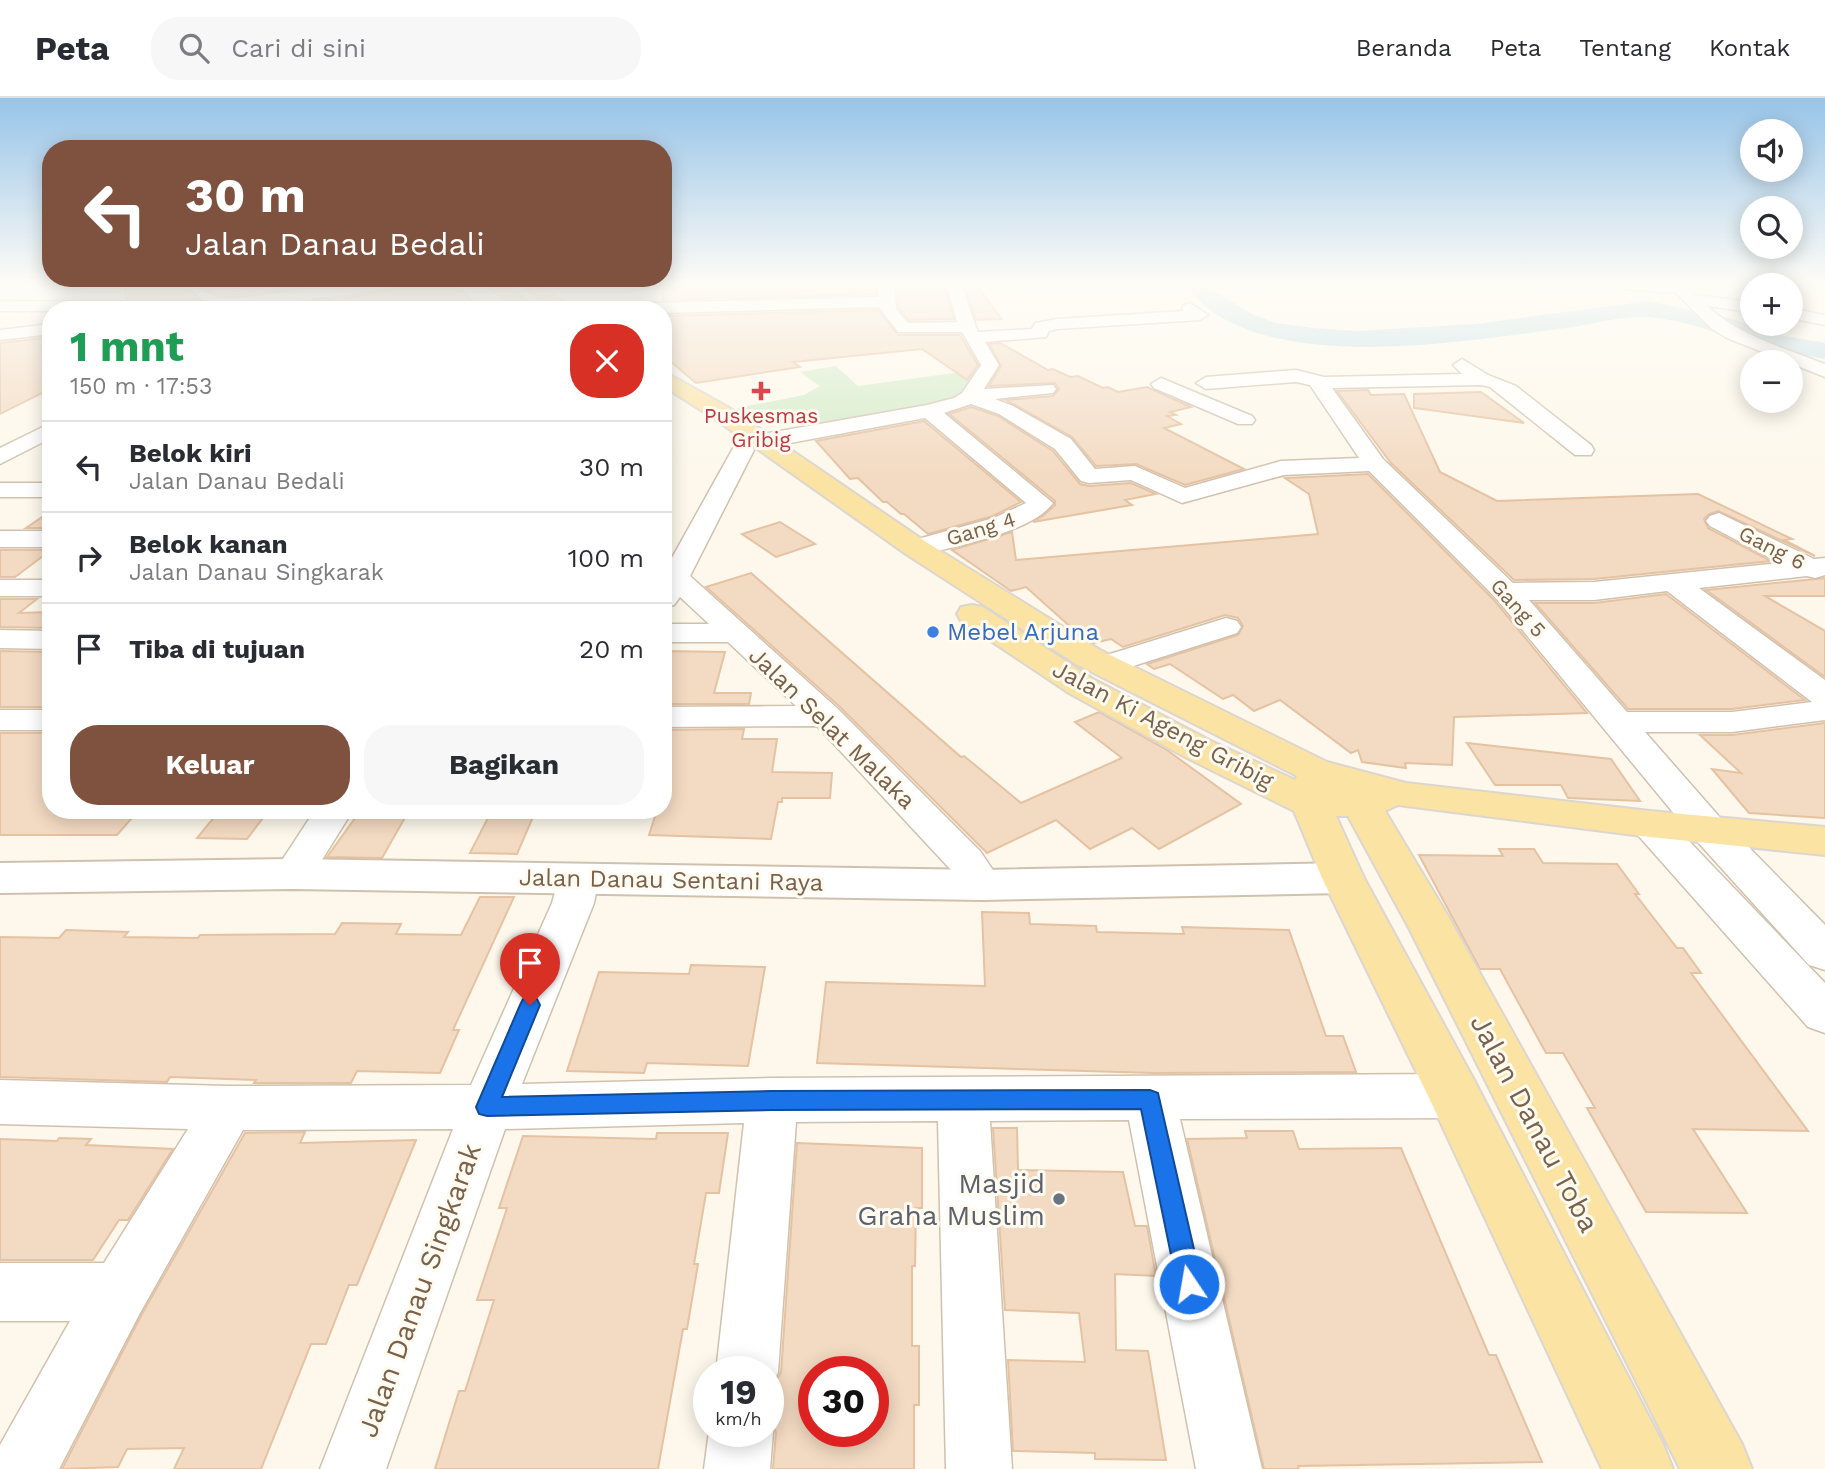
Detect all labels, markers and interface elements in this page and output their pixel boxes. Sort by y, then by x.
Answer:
search box [151,17,641,80]
text: Peta [35,29,109,68]
icon: search [175,29,213,67]
text: Cari di sini [231,33,366,63]
text: Beranda [1356,34,1452,62]
text: Peta [1490,34,1541,62]
text: Tentang [1579,34,1671,62]
text: Kontak [1709,34,1790,62]
map controls [1740,119,1803,413]
button: sound [1740,119,1803,182]
text: 30 m [185,166,306,224]
icon: left [70,168,161,259]
button: search [1740,196,1803,259]
text: Jalan Danau Bedali [185,225,485,263]
button: + [1740,273,1803,336]
text: 1 mnt [70,322,184,371]
button: close [570,324,644,398]
button: − [1740,350,1803,413]
text: 150 m · 17:53 [70,373,212,400]
marker: Puskesmas Gribig [751,381,771,401]
place label: Puskesmas Gribig [704,403,818,452]
text: Belok kiri [129,438,252,468]
icon: left [70,448,108,486]
text: 30 m [579,452,644,482]
text: Jalan Danau Bedali [129,468,345,495]
street label: Gang 4 [943,506,1019,551]
street label: Gang 6 [1735,520,1810,575]
text: Belok kanan [129,529,288,559]
icon: right [70,539,108,577]
text: 100 m [568,543,644,573]
text: Jalan Danau Singkarak [129,559,384,586]
street label: Gang 5 [1485,573,1551,642]
place label: Mebel Arjuna [947,618,1099,646]
marker: Mebel Arjuna [925,624,941,640]
icon: arrive [70,630,108,668]
text: Tiba di tujuan [129,634,305,664]
text: 20 m [579,634,644,664]
street label: Jalan Selat Malaka [743,641,921,815]
street label: Jalan Ki Ageng Gribig [1048,655,1278,795]
button: Keluar [70,725,350,805]
button: Bagikan [364,725,644,805]
street label: Jalan Danau Sentani Raya [519,863,823,897]
pin [500,933,560,1005]
icon: arrive [511,944,549,982]
street label: Jalan Danau Toba [1463,1009,1606,1238]
street label: Jalan Danau Singkarak [351,1139,488,1442]
place label: Masjid Graha Muslim [857,1167,1045,1232]
marker: Masjid Graha Muslim [1051,1191,1067,1207]
position arrow [1152,1247,1226,1321]
speed limit sign: 30 [798,1356,889,1447]
text: 19 [720,1371,757,1413]
text: km/h [715,1408,762,1429]

